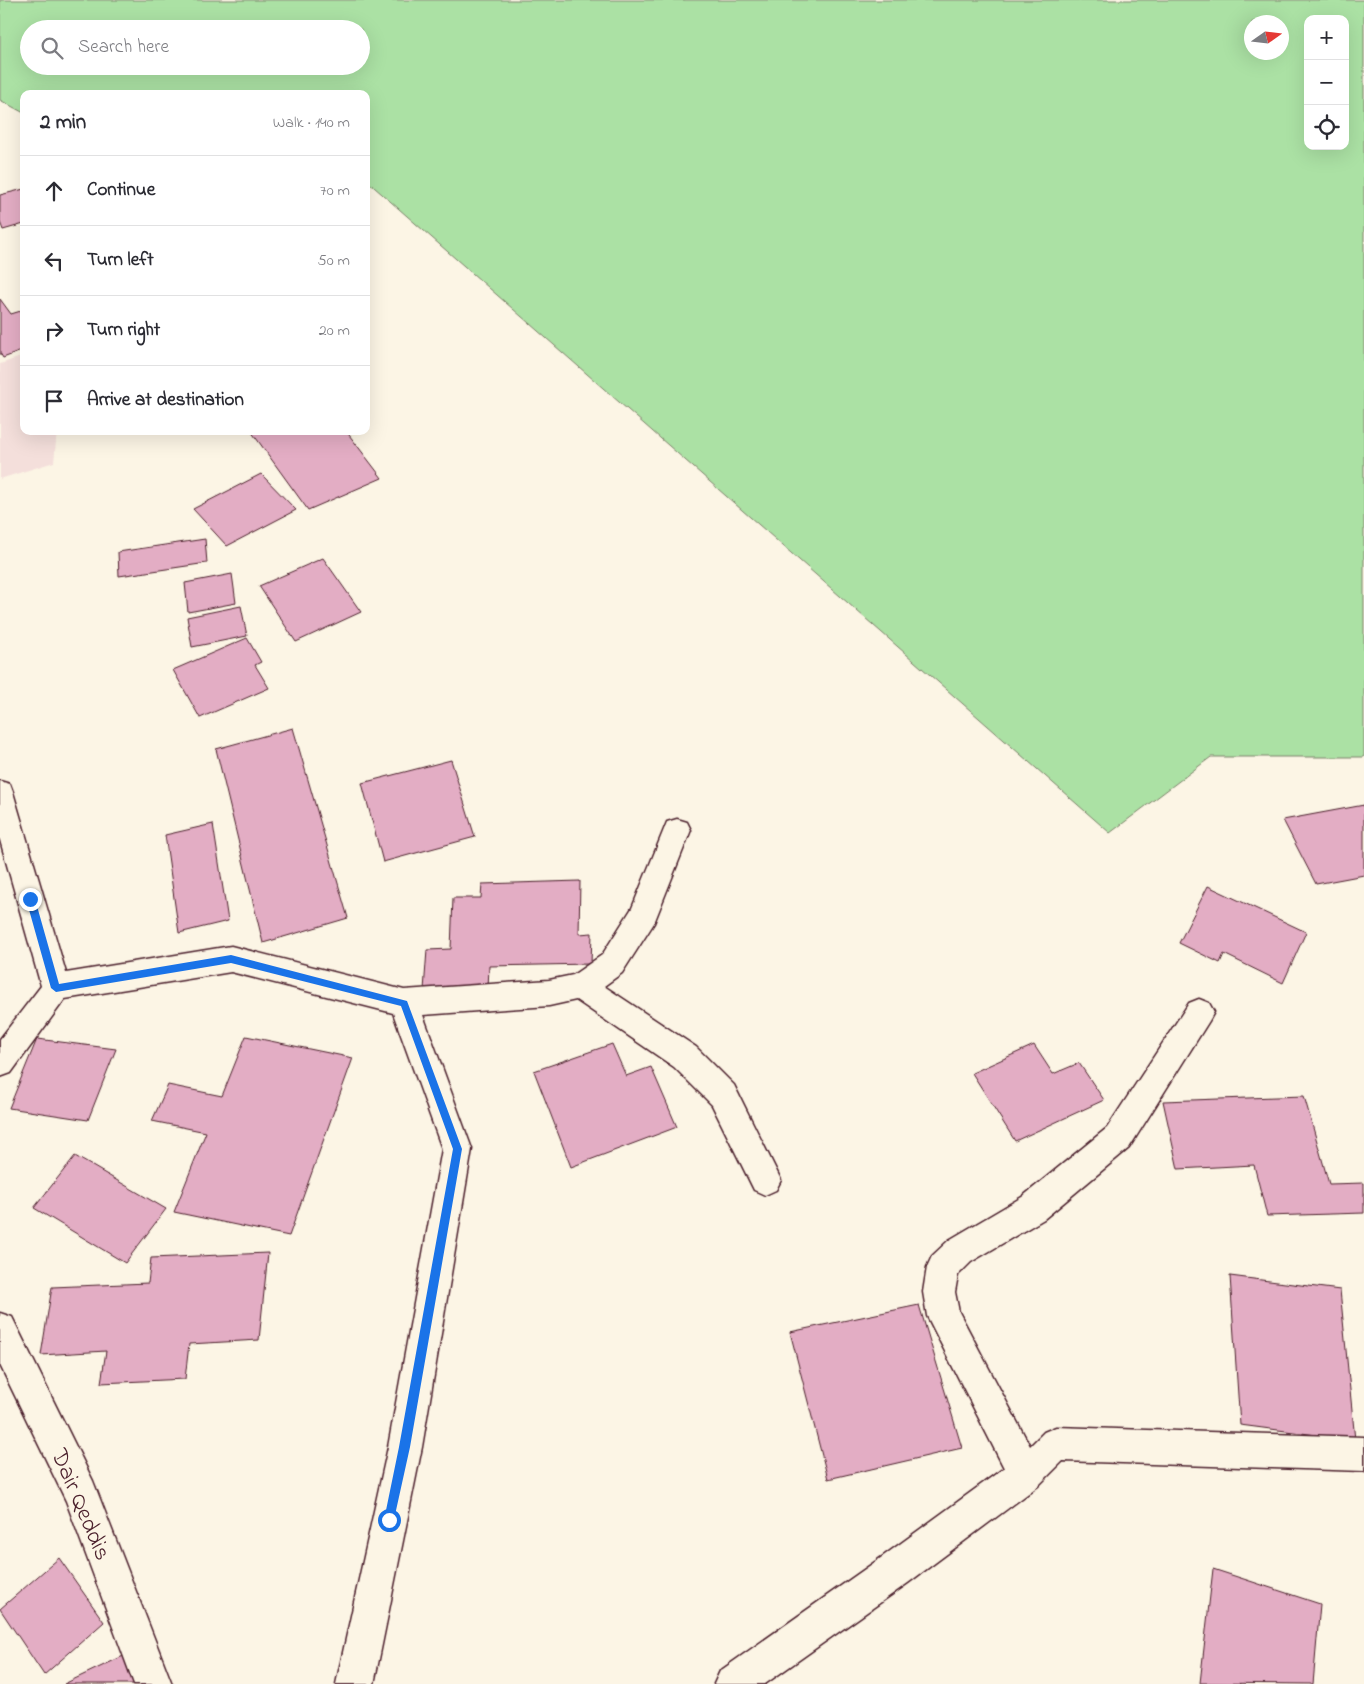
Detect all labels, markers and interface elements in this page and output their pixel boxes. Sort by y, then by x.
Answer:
north arrow [1244,15,1289,60]
map controls [1304,15,1349,150]
button: + [1304,15,1349,60]
search box [20,20,370,75]
icon: search [38,34,66,62]
text: Search here [78,34,169,61]
button: − [1304,60,1349,105]
button: locate [1304,105,1349,150]
text: 2 min [40,108,86,138]
text: Walk · 140 m [273,111,350,135]
icon: ahead [40,177,68,205]
text: Continue [87,177,155,204]
text: 70 m [320,179,350,203]
icon: left [40,247,68,275]
text: Turn left [87,247,154,274]
text: 50 m [318,249,350,273]
icon: right [40,317,68,345]
text: Turn right [87,317,160,344]
text: 20 m [319,319,350,343]
icon: arrive [40,387,68,415]
text: Arrive at destination [87,387,244,414]
route end [19,888,42,911]
street label: Dair Qeddis [40,1443,119,1566]
route start [378,1509,401,1532]

